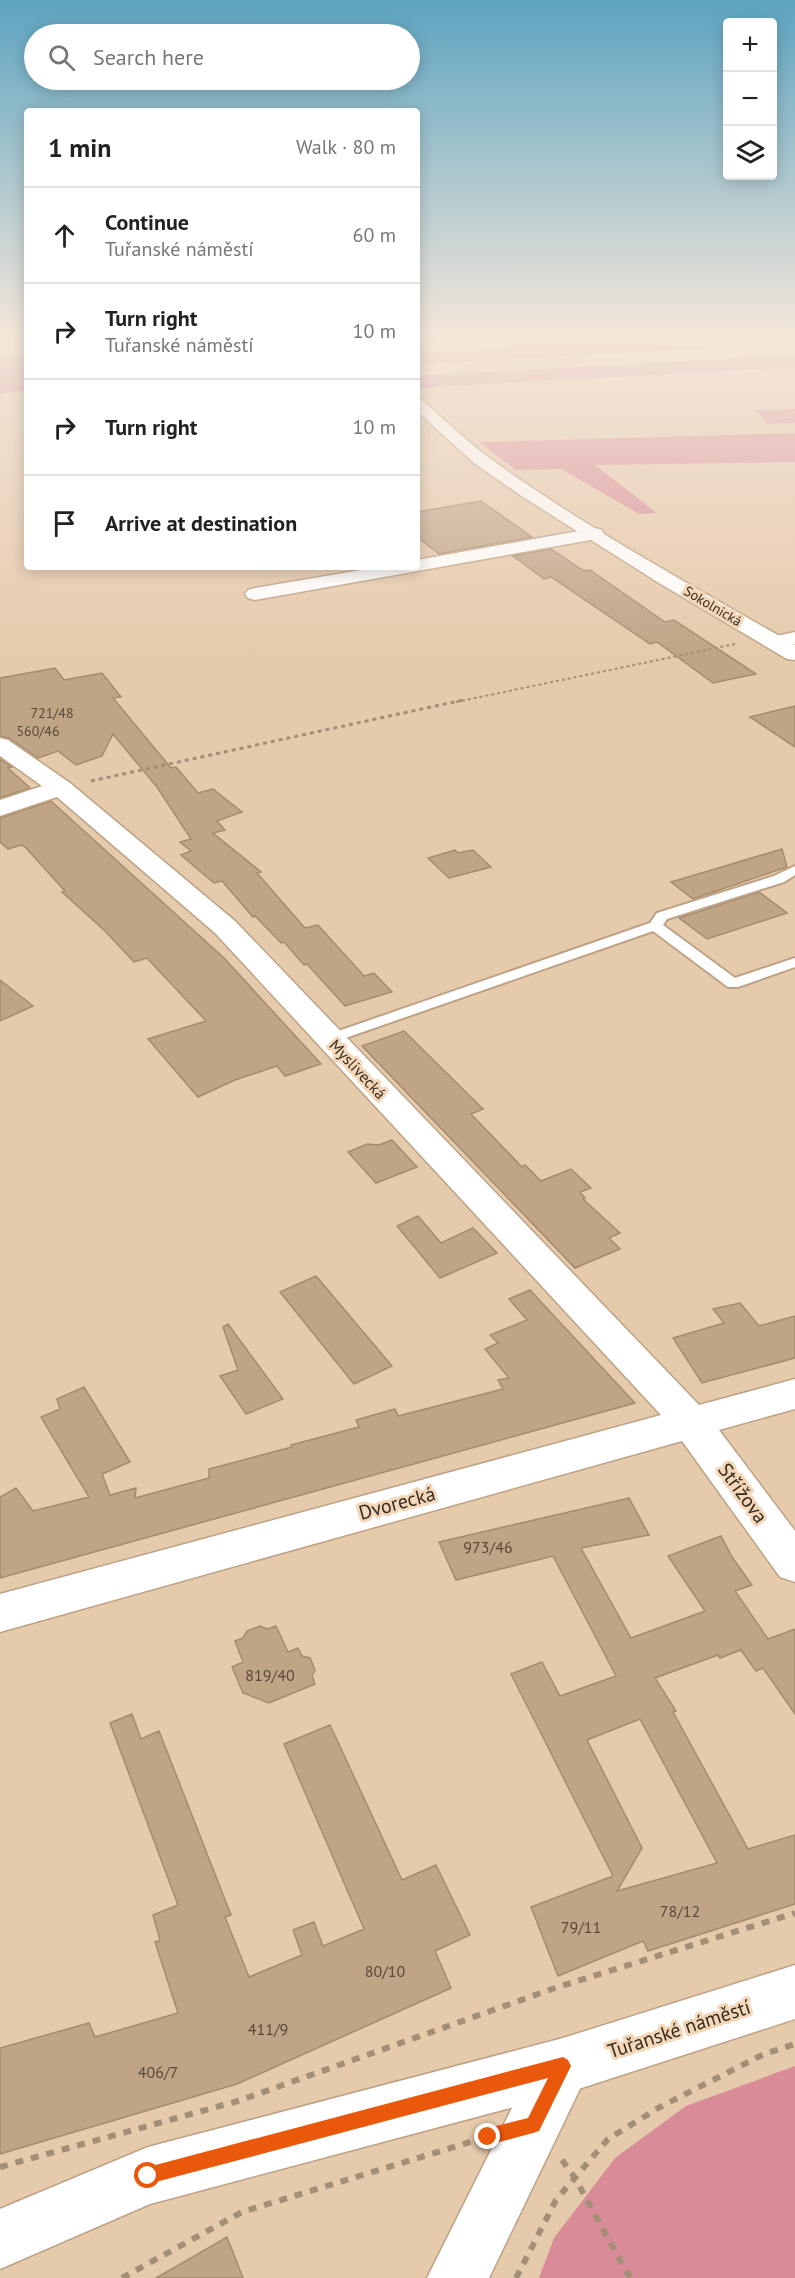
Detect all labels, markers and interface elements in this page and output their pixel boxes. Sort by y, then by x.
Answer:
map controls [723,18,777,180]
button: + [723,18,777,72]
search box [24,24,420,90]
icon: search [45,41,78,74]
text: Search here [93,43,204,71]
button: − [723,72,777,126]
button: layers [723,126,777,180]
text: 1 min [48,131,111,164]
text: Walk · 80 m [296,134,396,160]
text: Continue [105,208,189,236]
icon: ahead [48,219,81,252]
text: 60 m [353,222,396,248]
text: Tuřanské náměstí [105,236,254,262]
text: Turn right [105,304,197,332]
icon: right [48,315,81,348]
text: 10 m [353,318,396,344]
text: Tuřanské náměstí [105,332,254,358]
icon: right [48,411,81,444]
text: Turn right [105,413,197,441]
text: 10 m [353,414,396,440]
icon: arrive [48,507,81,540]
text: Arrive at destination [105,509,297,537]
street label: Sokolnická [681,582,745,630]
house number: 721/48 [30,704,74,722]
house number: 560/46 [16,722,60,740]
street label: Myslivecká [325,1035,391,1103]
street label: Střížova [712,1458,774,1528]
street label: Dvorecká [356,1480,438,1526]
house number: 973/46 [463,1537,513,1557]
house number: 819/40 [245,1665,295,1685]
house number: 78/12 [660,1901,700,1921]
house number: 79/11 [561,1917,601,1937]
house number: 80/10 [365,1961,406,1981]
street label: Tuřanské náměstí [604,1994,754,2064]
house number: 411/9 [248,2019,288,2039]
house number: 406/7 [138,2062,178,2082]
route end [474,2123,500,2149]
route start [134,2162,160,2188]

